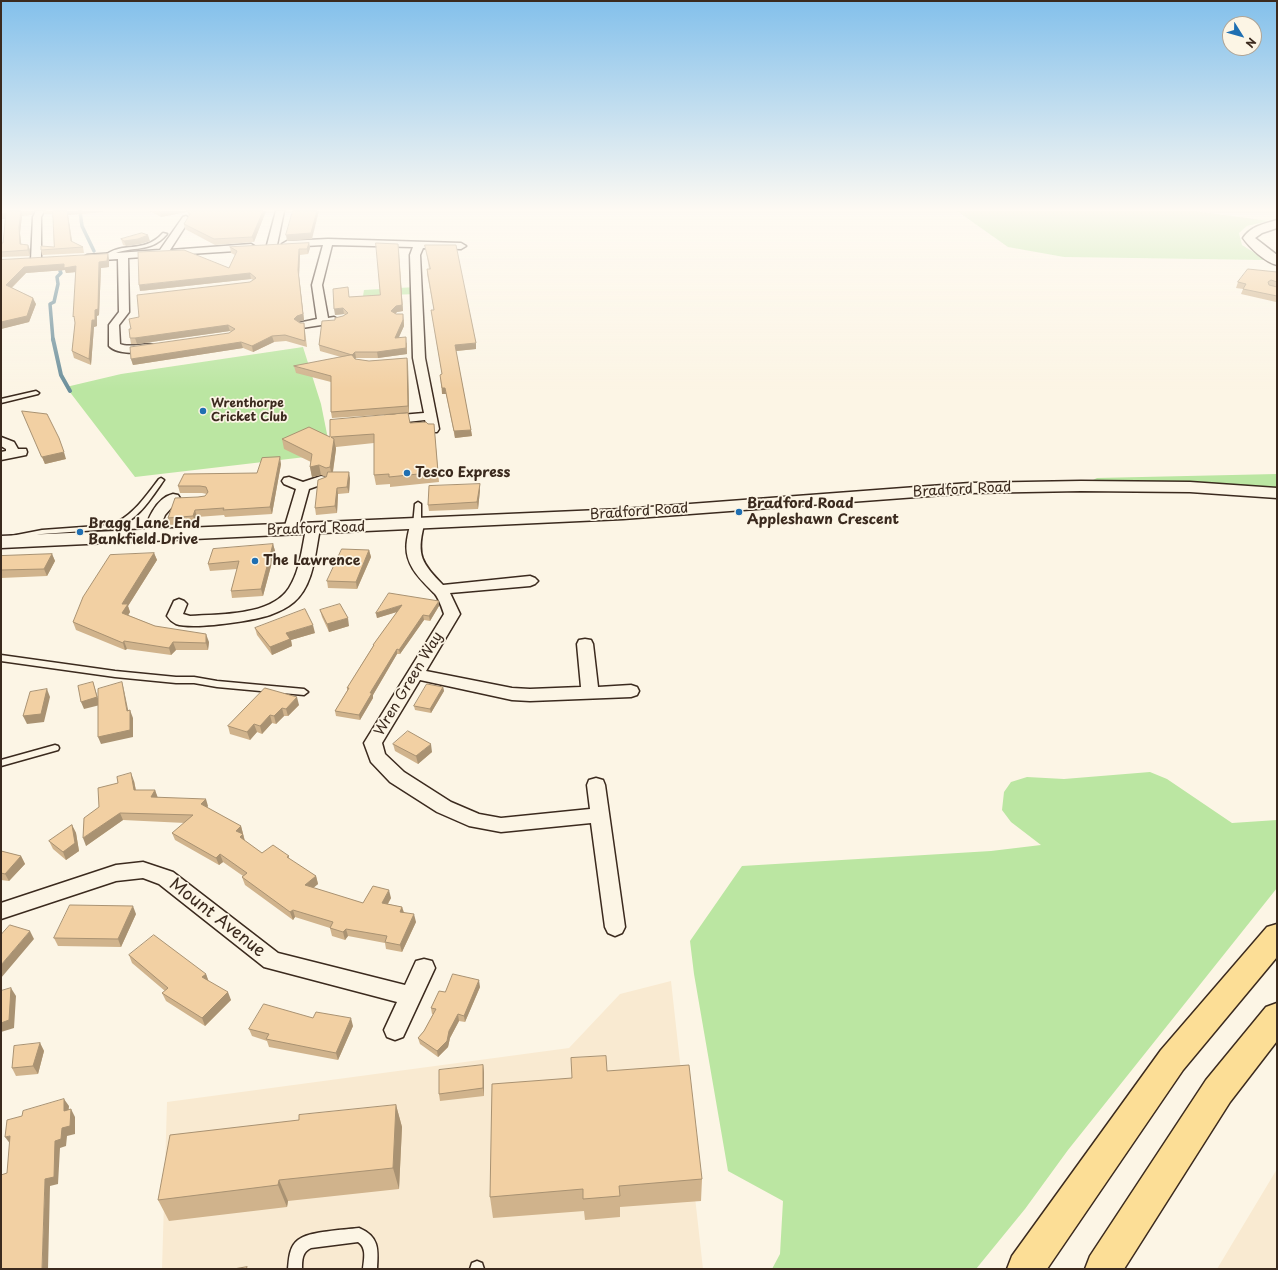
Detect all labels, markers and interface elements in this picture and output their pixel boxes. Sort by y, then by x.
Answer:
north arrow [1222,16,1262,56]
text: N [1242,34,1261,52]
place label: Wrenthorpe Cricket Club [211,397,287,425]
marker: Wrenthorpe Cricket Club [198,406,208,416]
place label: Tesco Express [415,465,510,481]
marker: Tesco Express [402,468,412,478]
street label: Bradford Road [912,479,1012,501]
place label: Bradford Road Appleshawn Crescent [747,496,899,528]
street label: Bradford Road [589,500,689,524]
marker: Bradford Road Appleshawn Crescent [734,507,744,517]
place label: Bragg Lane End Bankfield Drive [88,516,200,548]
street label: Bradford Road [266,519,366,539]
marker: Bragg Lane End Bankfield Drive [75,527,85,537]
place label: The Lawrence [263,553,360,569]
marker: The Lawrence [250,556,260,566]
street label: Wren Green Way [371,629,447,739]
street label: Mount Avenue [165,874,269,962]

